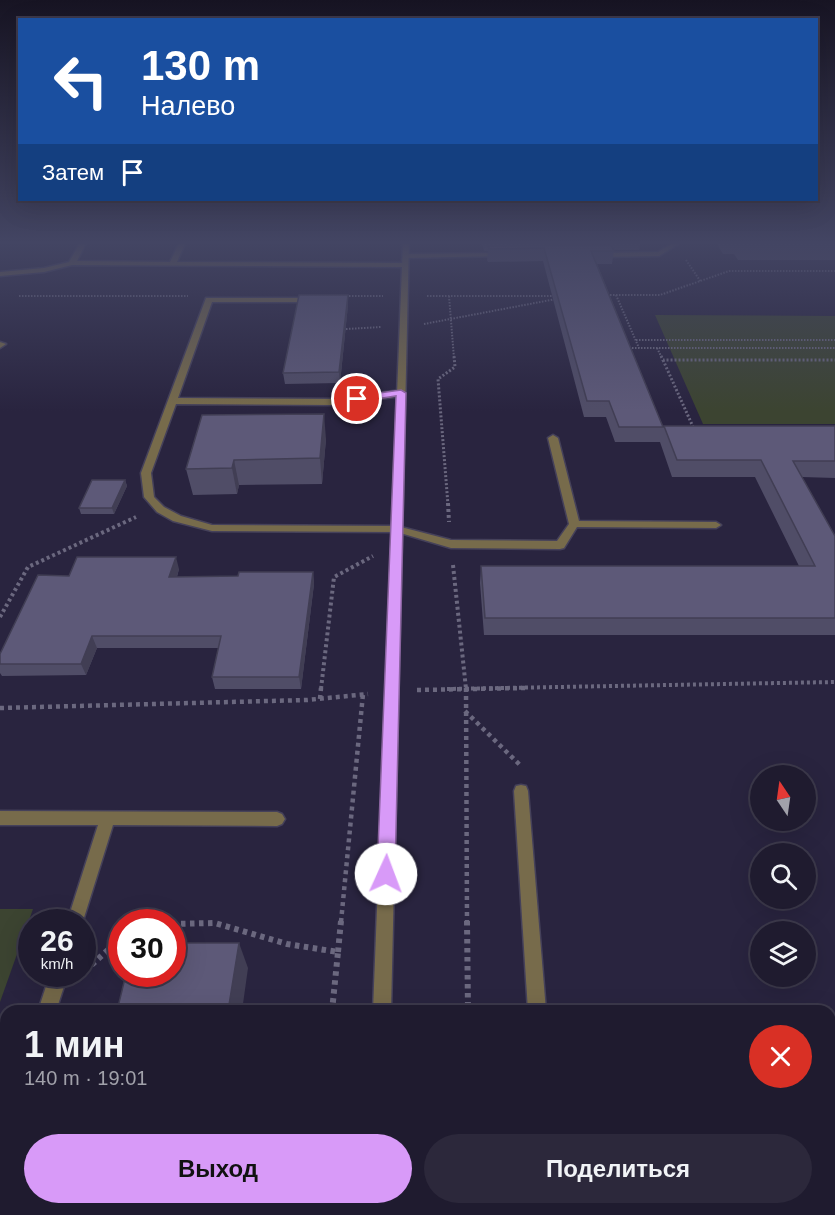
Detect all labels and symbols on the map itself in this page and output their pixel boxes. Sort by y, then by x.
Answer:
pin [331,373,382,424]
north arrow [750,765,816,831]
position arrow [354,842,418,906]
speed limit sign: 30 [108,909,186,987]

